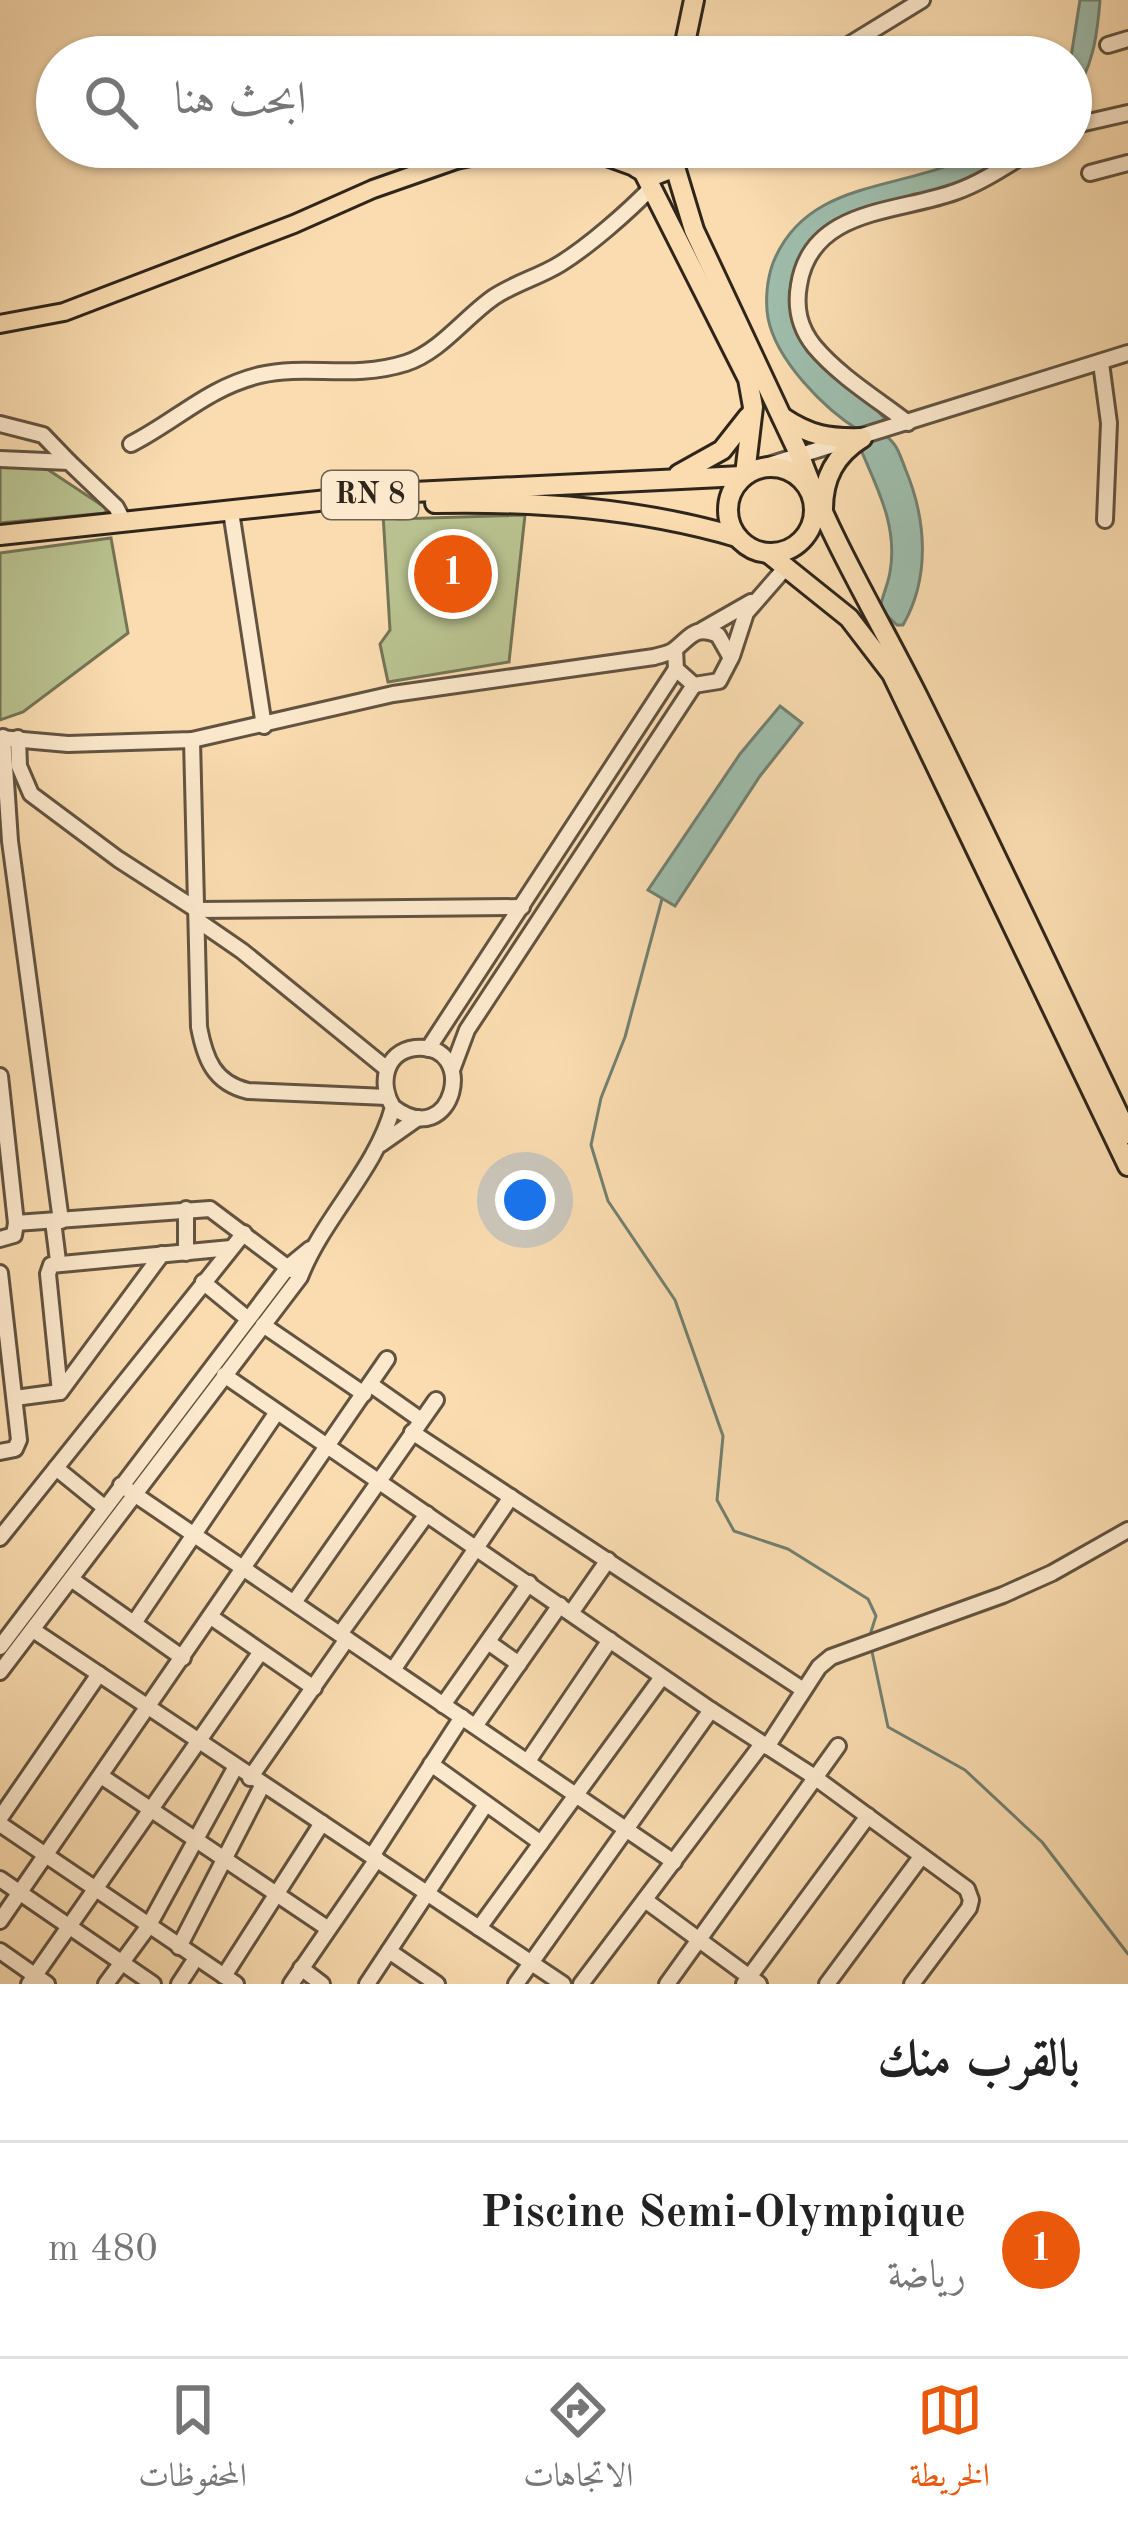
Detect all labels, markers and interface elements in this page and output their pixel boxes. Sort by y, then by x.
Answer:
search box [36,36,1092,168]
icon: search [78,69,144,135]
text: ابحث هنا [174,79,307,124]
road number: RN 8 [322,471,418,519]
pin: 1 [414,529,492,619]
your location [495,1170,555,1230]
text: بالقرب منك [877,2036,1080,2087]
text: Piscine Semi-Olympique [481,2192,966,2237]
text: 480 m [48,2230,158,2269]
text: 1 [1030,2230,1052,2269]
text: رياضة [887,2257,966,2296]
tab: المحفوظات [138,2377,247,2507]
tab: الاتجاهات [523,2377,633,2507]
tab: الخريطة [910,2377,990,2507]

